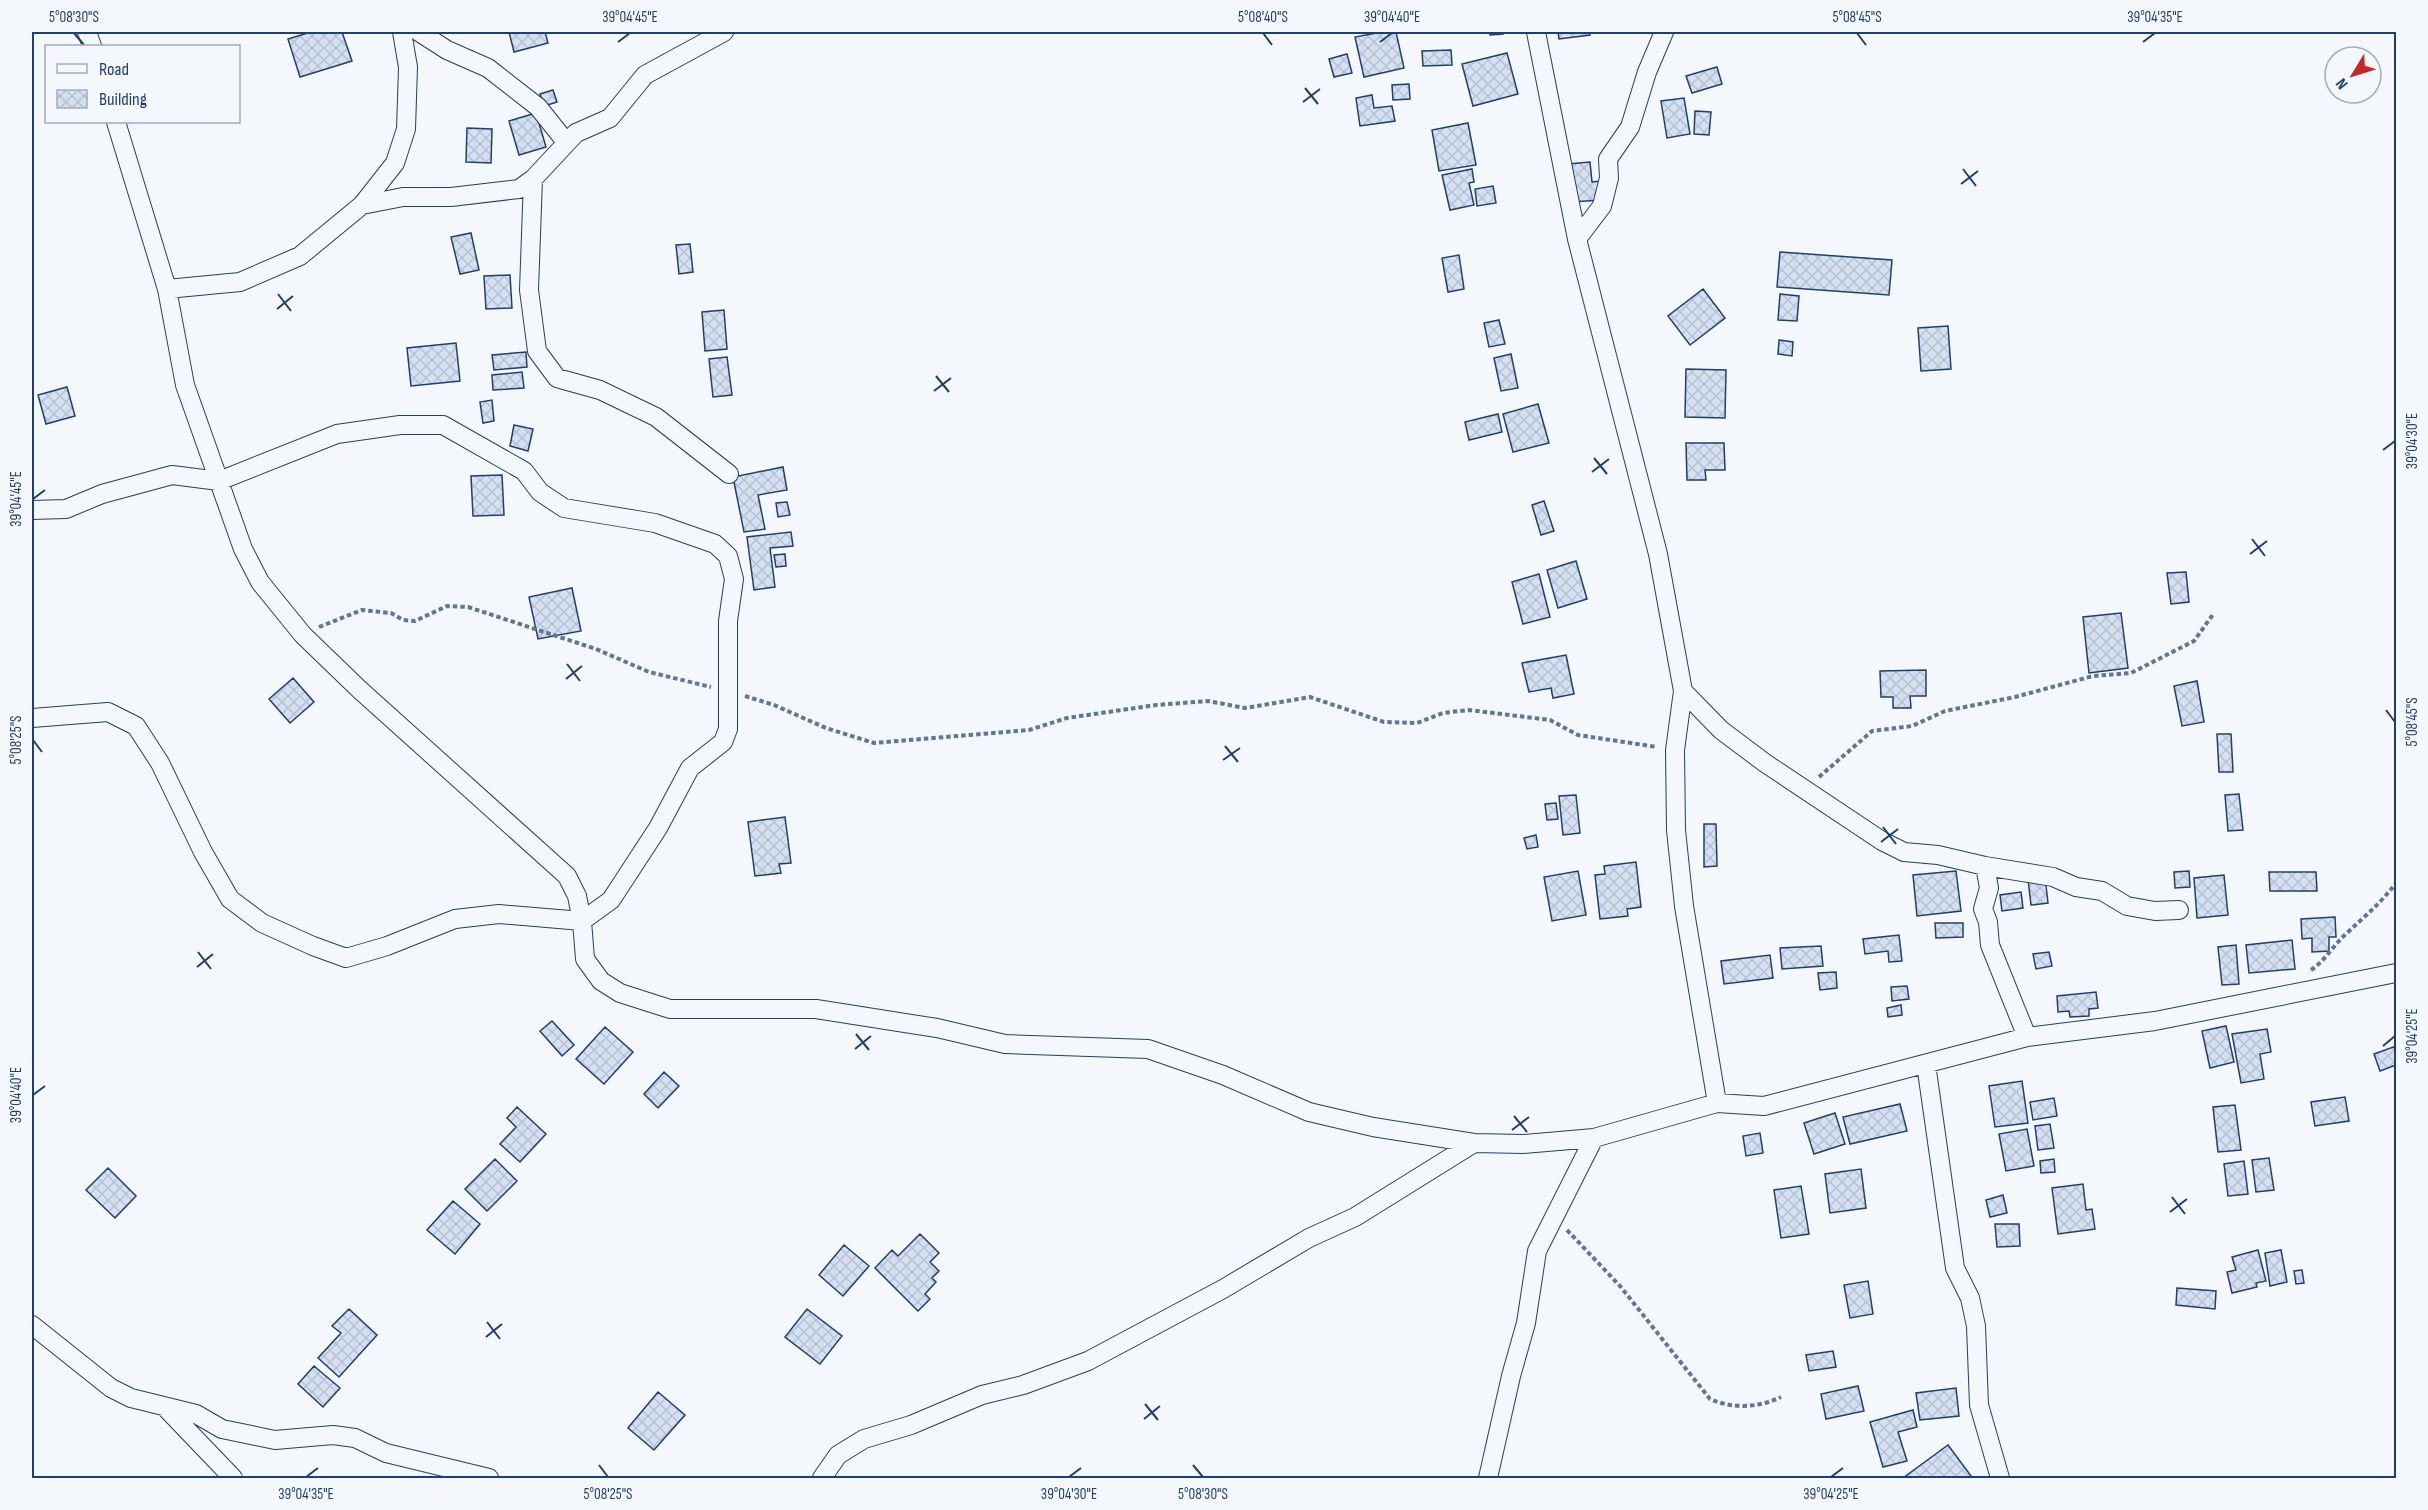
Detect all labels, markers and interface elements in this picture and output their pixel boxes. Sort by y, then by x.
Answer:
text: 5°08'30"S [49,8,99,27]
text: 39°04'45"E [602,8,658,27]
text: 5°08'40"S [1238,8,1288,27]
text: 39°04'40"E [1364,8,1420,27]
text: 5°08'45"S [1832,8,1882,27]
text: 39°04'35"E [2127,8,2183,27]
legend [45,45,240,123]
north arrow [2323,45,2383,105]
text: Road [99,59,129,80]
text: N [2332,74,2352,93]
text: Building [99,89,147,110]
text: 39°04'30"E [2403,413,2422,469]
text: 39°04'45"E [7,471,26,527]
text: 5°08'45"S [2403,697,2422,747]
text: 5°08'25"S [7,716,26,765]
text: 39°04'25"E [2403,1008,2422,1064]
text: 39°04'40"E [7,1067,26,1123]
text: 39°04'35"E [278,1485,334,1504]
text: 5°08'25"S [584,1485,633,1504]
text: 39°04'30"E [1041,1485,1097,1504]
text: 5°08'30"S [1178,1485,1228,1504]
text: 39°04'25"E [1803,1485,1859,1504]

